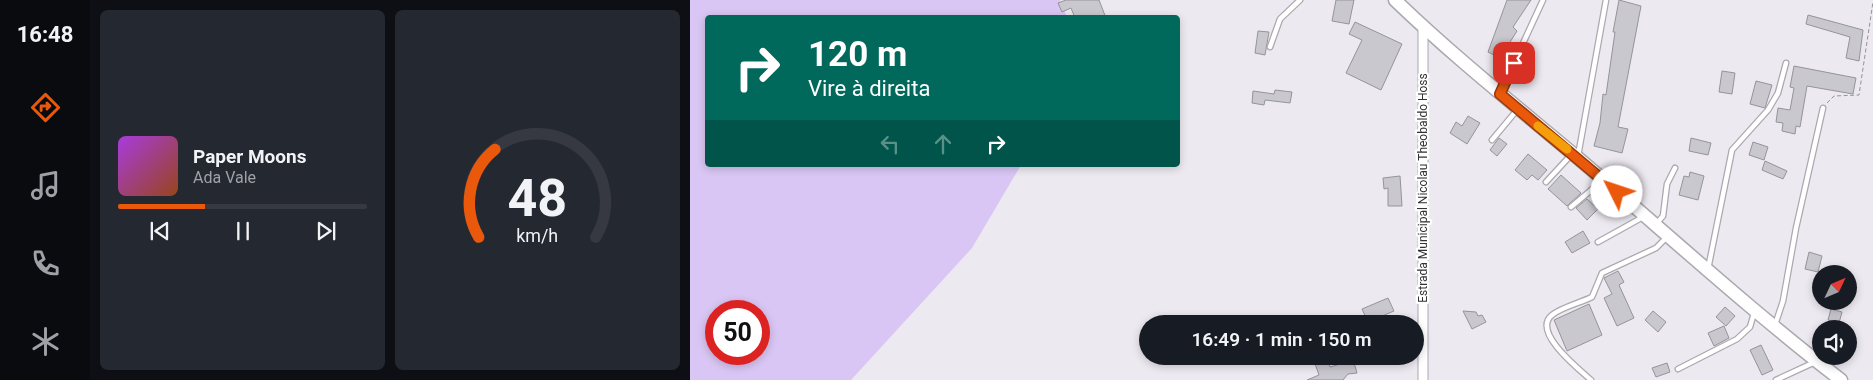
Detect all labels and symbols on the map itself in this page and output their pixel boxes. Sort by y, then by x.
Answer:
pin [1493,42,1535,84]
street label: Estrada Municipal Nicolau Theobaldo Hoss [1416,73,1430,303]
position arrow [1590,165,1642,217]
north arrow [1812,265,1858,310]
speed limit sign: 50 [705,300,770,365]

